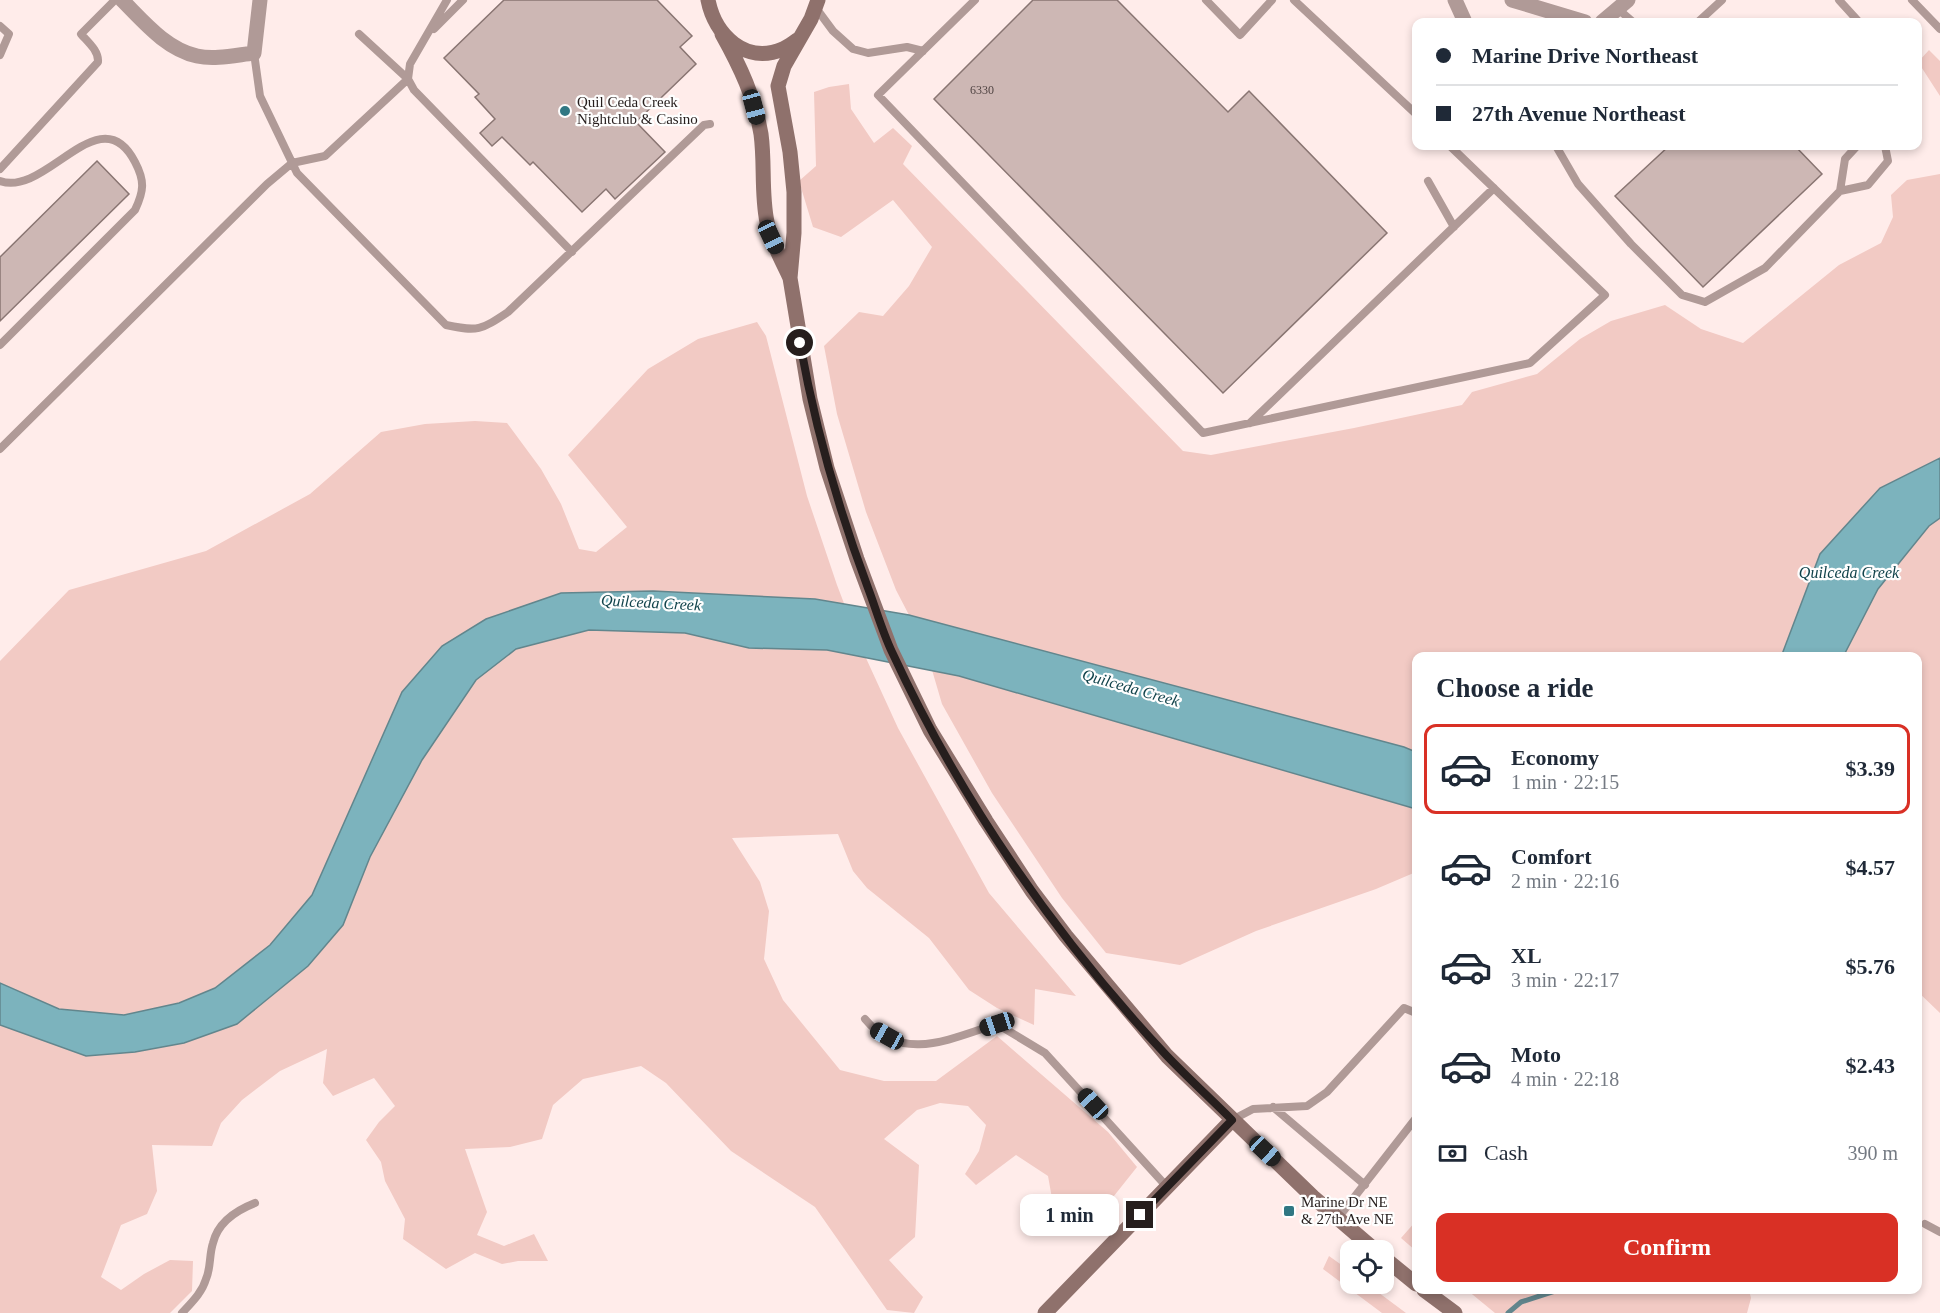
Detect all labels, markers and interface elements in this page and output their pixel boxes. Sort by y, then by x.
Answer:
text: Marine Drive Northeast [1472,43,1698,68]
house number: 6330 [970,83,994,97]
car [741,87,767,127]
place label: Quil Ceda Creek Nightclub & Casino [577,94,698,127]
text: 27th Avenue Northeast [1472,101,1685,126]
marker: Quil Ceda Creek Nightclub & Casino [558,104,572,118]
car [755,217,787,257]
route start [786,329,813,356]
water label: Quilceda Creek [1799,564,1900,581]
water label: Quilceda Creek [600,591,702,614]
water label: Quilceda Creek [1080,665,1182,710]
text: Choose a ride [1436,673,1594,703]
icon: car [1439,742,1493,796]
text: Economy [1511,745,1599,770]
text: $3.39 [1846,756,1895,781]
text: 1 min · 22:15 [1511,771,1619,793]
icon: car [1439,841,1493,895]
text: Comfort [1511,844,1592,869]
text: $4.57 [1846,855,1895,880]
text: 2 min · 22:16 [1511,870,1619,892]
icon: car [1439,940,1493,994]
text: XL [1511,943,1542,968]
text: $5.76 [1846,954,1895,979]
text: 3 min · 22:17 [1511,969,1619,991]
car [977,1010,1017,1038]
car [867,1019,907,1053]
icon: car [1439,1039,1493,1093]
text: Moto [1511,1042,1561,1067]
text: $2.43 [1846,1053,1895,1078]
text: 4 min · 22:18 [1511,1068,1619,1090]
car [1074,1085,1112,1123]
car [1246,1132,1284,1170]
icon: cash [1436,1137,1469,1170]
text: Cash [1484,1140,1528,1165]
text: 390 m [1847,1142,1898,1164]
callout: 1 min [1020,1194,1119,1236]
place label: Marine Dr NE & 27th Ave NE [1301,1194,1394,1227]
route end [1126,1201,1153,1228]
text: 1 min [1045,1204,1094,1226]
marker: Marine Dr NE & 27th Ave NE [1282,1204,1296,1218]
button: Confirm [1436,1213,1898,1282]
map controls [1340,1240,1394,1294]
button: locate [1340,1240,1394,1294]

